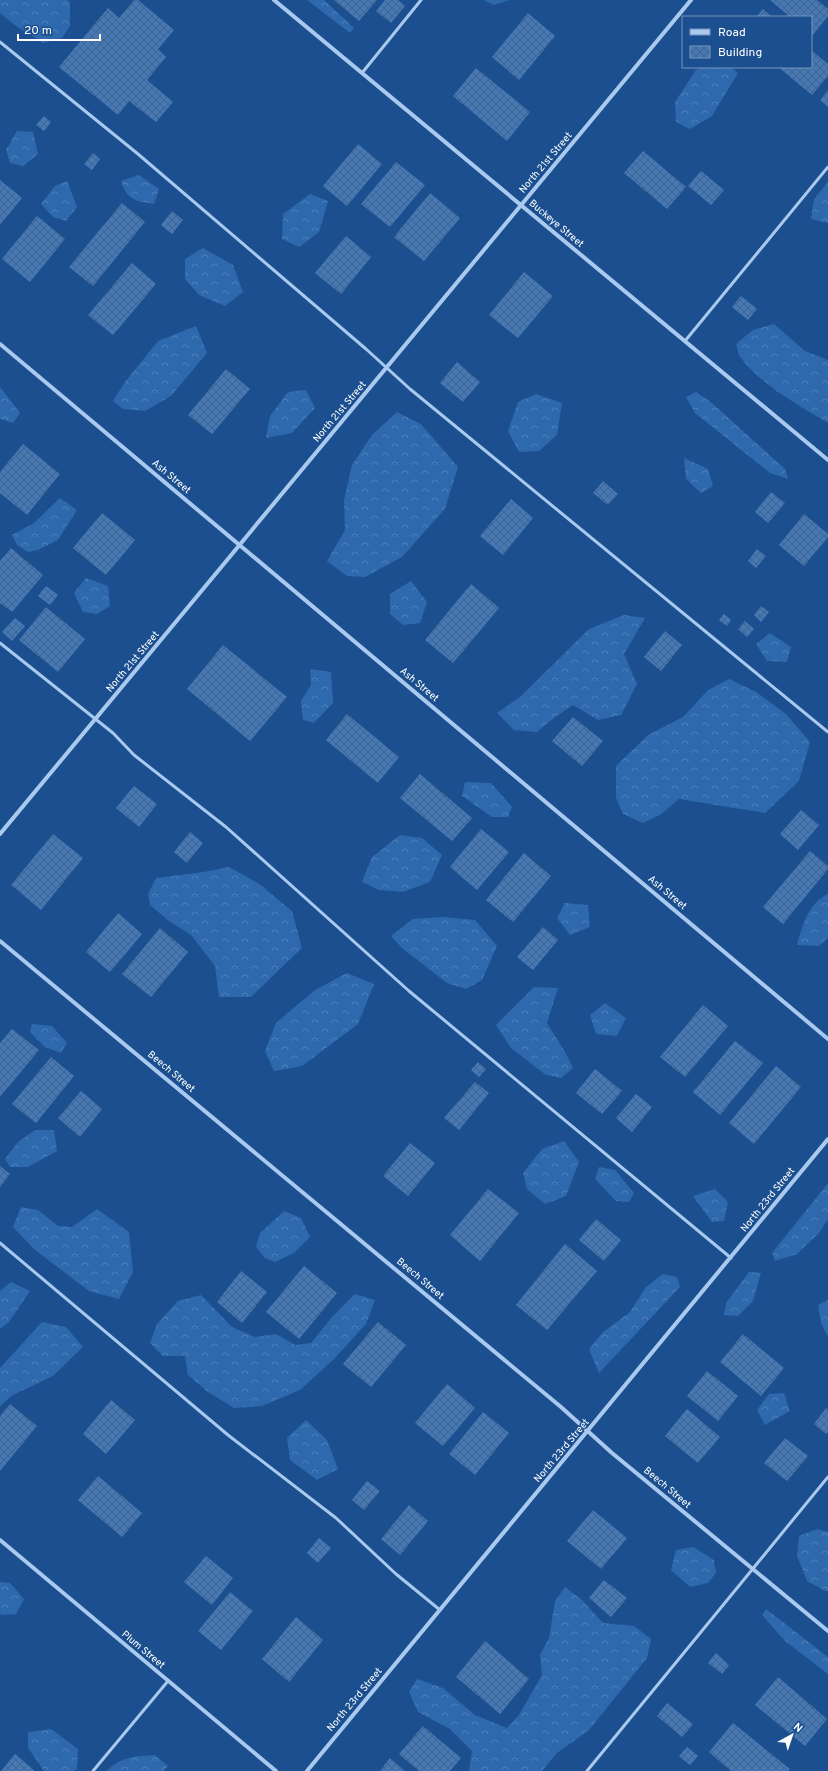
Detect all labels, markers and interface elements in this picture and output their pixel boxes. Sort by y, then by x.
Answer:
scale bar [18,16,100,42]
legend [682,16,812,68]
text: 20 m [24,23,52,39]
text: Road [718,25,746,41]
text: Building [718,45,762,61]
street label: North 21st Street [517,129,576,196]
street label: Buckeye Street [526,197,586,251]
street label: North 21st Street [311,378,370,445]
street label: Ash Street [149,457,193,497]
street label: North 21st Street [104,628,163,695]
street label: Ash Street [397,665,441,705]
street label: Ash Street [645,873,689,913]
street label: Beech Street [144,1048,198,1096]
street label: North 23rd Street [738,1165,798,1235]
street label: Beech Street [393,1255,447,1303]
street label: North 23rd Street [531,1416,593,1486]
street label: Beech Street [640,1464,694,1512]
street label: Plum Street [119,1628,168,1672]
street label: North 23rd Street [324,1665,386,1735]
north arrow [772,1715,812,1755]
text: N [790,1720,805,1736]

